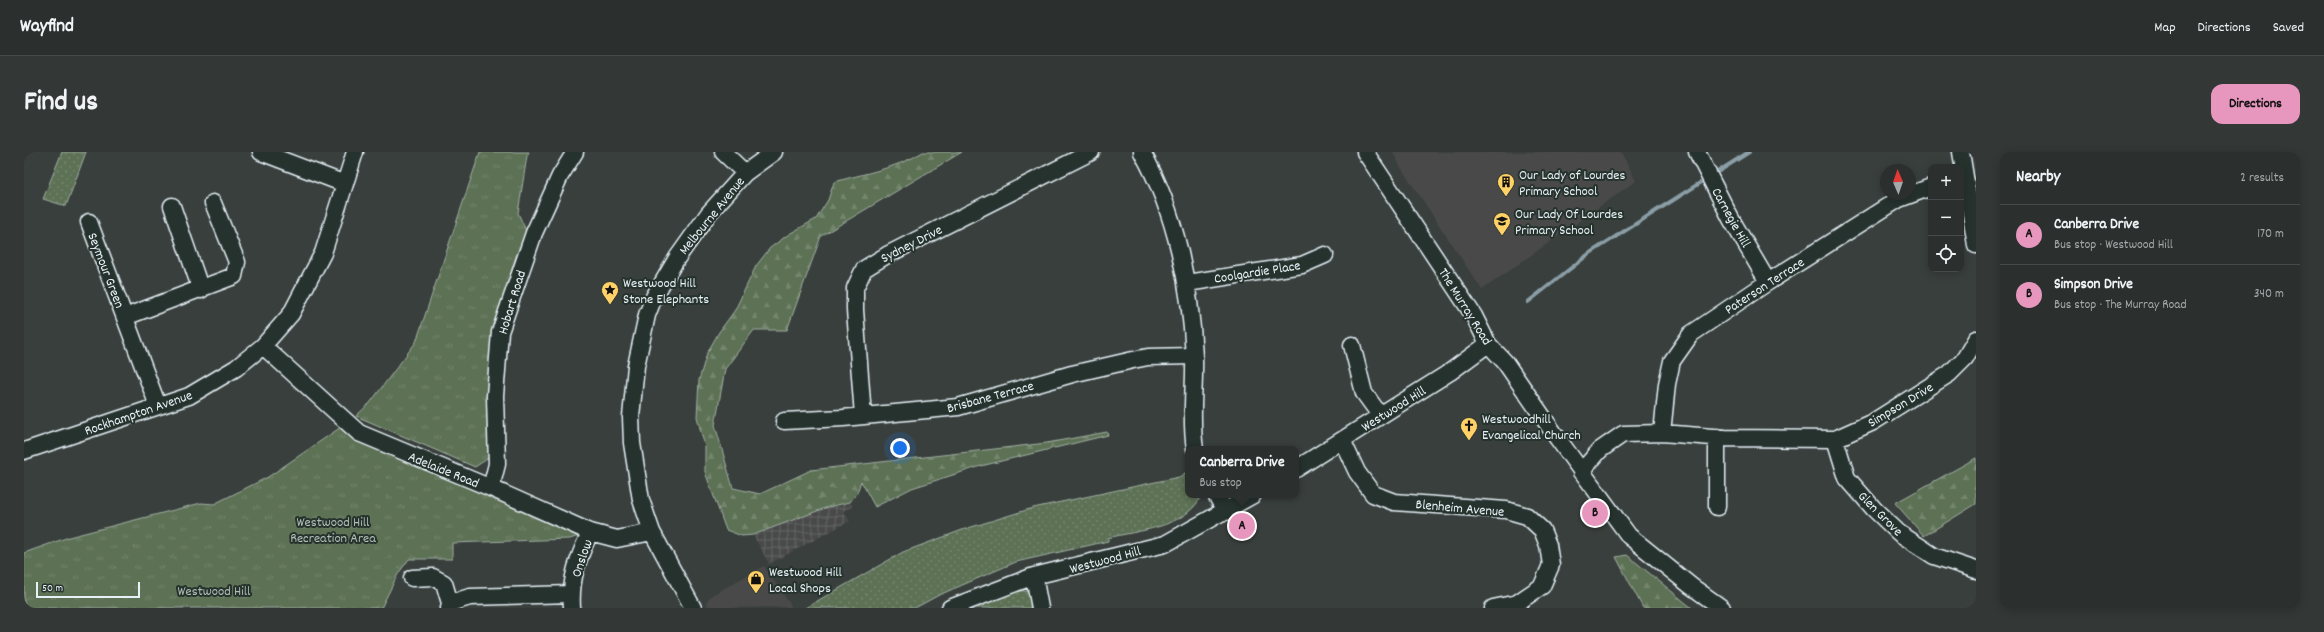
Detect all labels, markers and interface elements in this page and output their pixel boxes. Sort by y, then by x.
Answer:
text: Wayfind [20,14,74,41]
text: Map [2154,18,2176,38]
text: Directions [2198,18,2251,38]
text: Saved [2273,18,2304,38]
text: Find us [24,84,98,124]
button: Directions [2211,84,2300,124]
north arrow [1880,164,1916,200]
map controls [1928,164,1964,272]
button: + [1928,164,1964,200]
place label: Our Lady of Lourdes Primary School [1519,166,1625,202]
text: Nearby [2016,166,2060,190]
text: 2 results [2240,169,2284,188]
building icon: Our Lady of Lourdes Primary School [1496,172,1516,197]
street label: Melbourne Avenue [675,173,750,260]
street label: Carnegie Hill [1706,184,1755,252]
button: − [1928,200,1964,236]
place label: Our Lady Of Lourdes Primary School [1515,205,1623,241]
school or university icon: Our Lady Of Lourdes Primary School [1492,211,1512,236]
text: Canberra Drive [2054,214,2139,236]
street label: Sydney Drive [878,221,946,269]
text: A [2025,225,2033,244]
text: 170 m [2257,225,2284,244]
street label: Seymour Green [82,230,129,311]
button: locate [1928,236,1964,272]
text: Bus stop · Westwood Hill [2054,236,2173,255]
street label: Paterson Terrace [1721,253,1809,320]
street label: Coolgardie Place [1213,256,1302,290]
street label: The Murray Road [1433,265,1496,350]
street label: Hobart Road [494,268,532,337]
place label: Westwood Hill Stone Elephants [623,274,709,310]
text: Simpson Drive [2054,274,2133,296]
place icon: Westwood Hill Stone Elephants [600,280,620,305]
text: B [2026,285,2032,304]
text: 340 m [2254,285,2284,304]
text: Bus stop · The Murray Road [2054,296,2187,315]
street label: Brisbane Terrace [945,377,1036,419]
street label: Simpson Drive [1864,378,1938,433]
street label: Westwood Hill [1358,382,1431,437]
street label: Rockhampton Avenue [82,386,195,442]
place label: Westwoodhill Evangelical Church [1482,410,1581,446]
church icon: Westwoodhill Evangelical Church [1459,416,1479,441]
your location [890,438,910,458]
popup [1185,446,1299,498]
street label: Adelaide Road [405,448,482,494]
text: Canberra Drive [1200,452,1284,474]
text: Bus stop [1200,474,1242,493]
street label: Glen Grove [1852,487,1907,542]
street label: Blenheim Avenue [1415,495,1505,523]
pin: B [1582,498,1608,528]
pin: A [1229,511,1255,541]
park label: Westwood Hill Recreation Area [290,513,376,549]
street label: Onslow [567,537,599,580]
street label: Westwood Hill [1068,542,1144,580]
place label: Westwood Hill Local Shops [769,563,843,599]
shop icon: Westwood Hill Local Shops [746,569,766,594]
scale bar [36,580,140,599]
text: 50 m [42,581,63,597]
park label: Westwood Hill [178,582,251,602]

